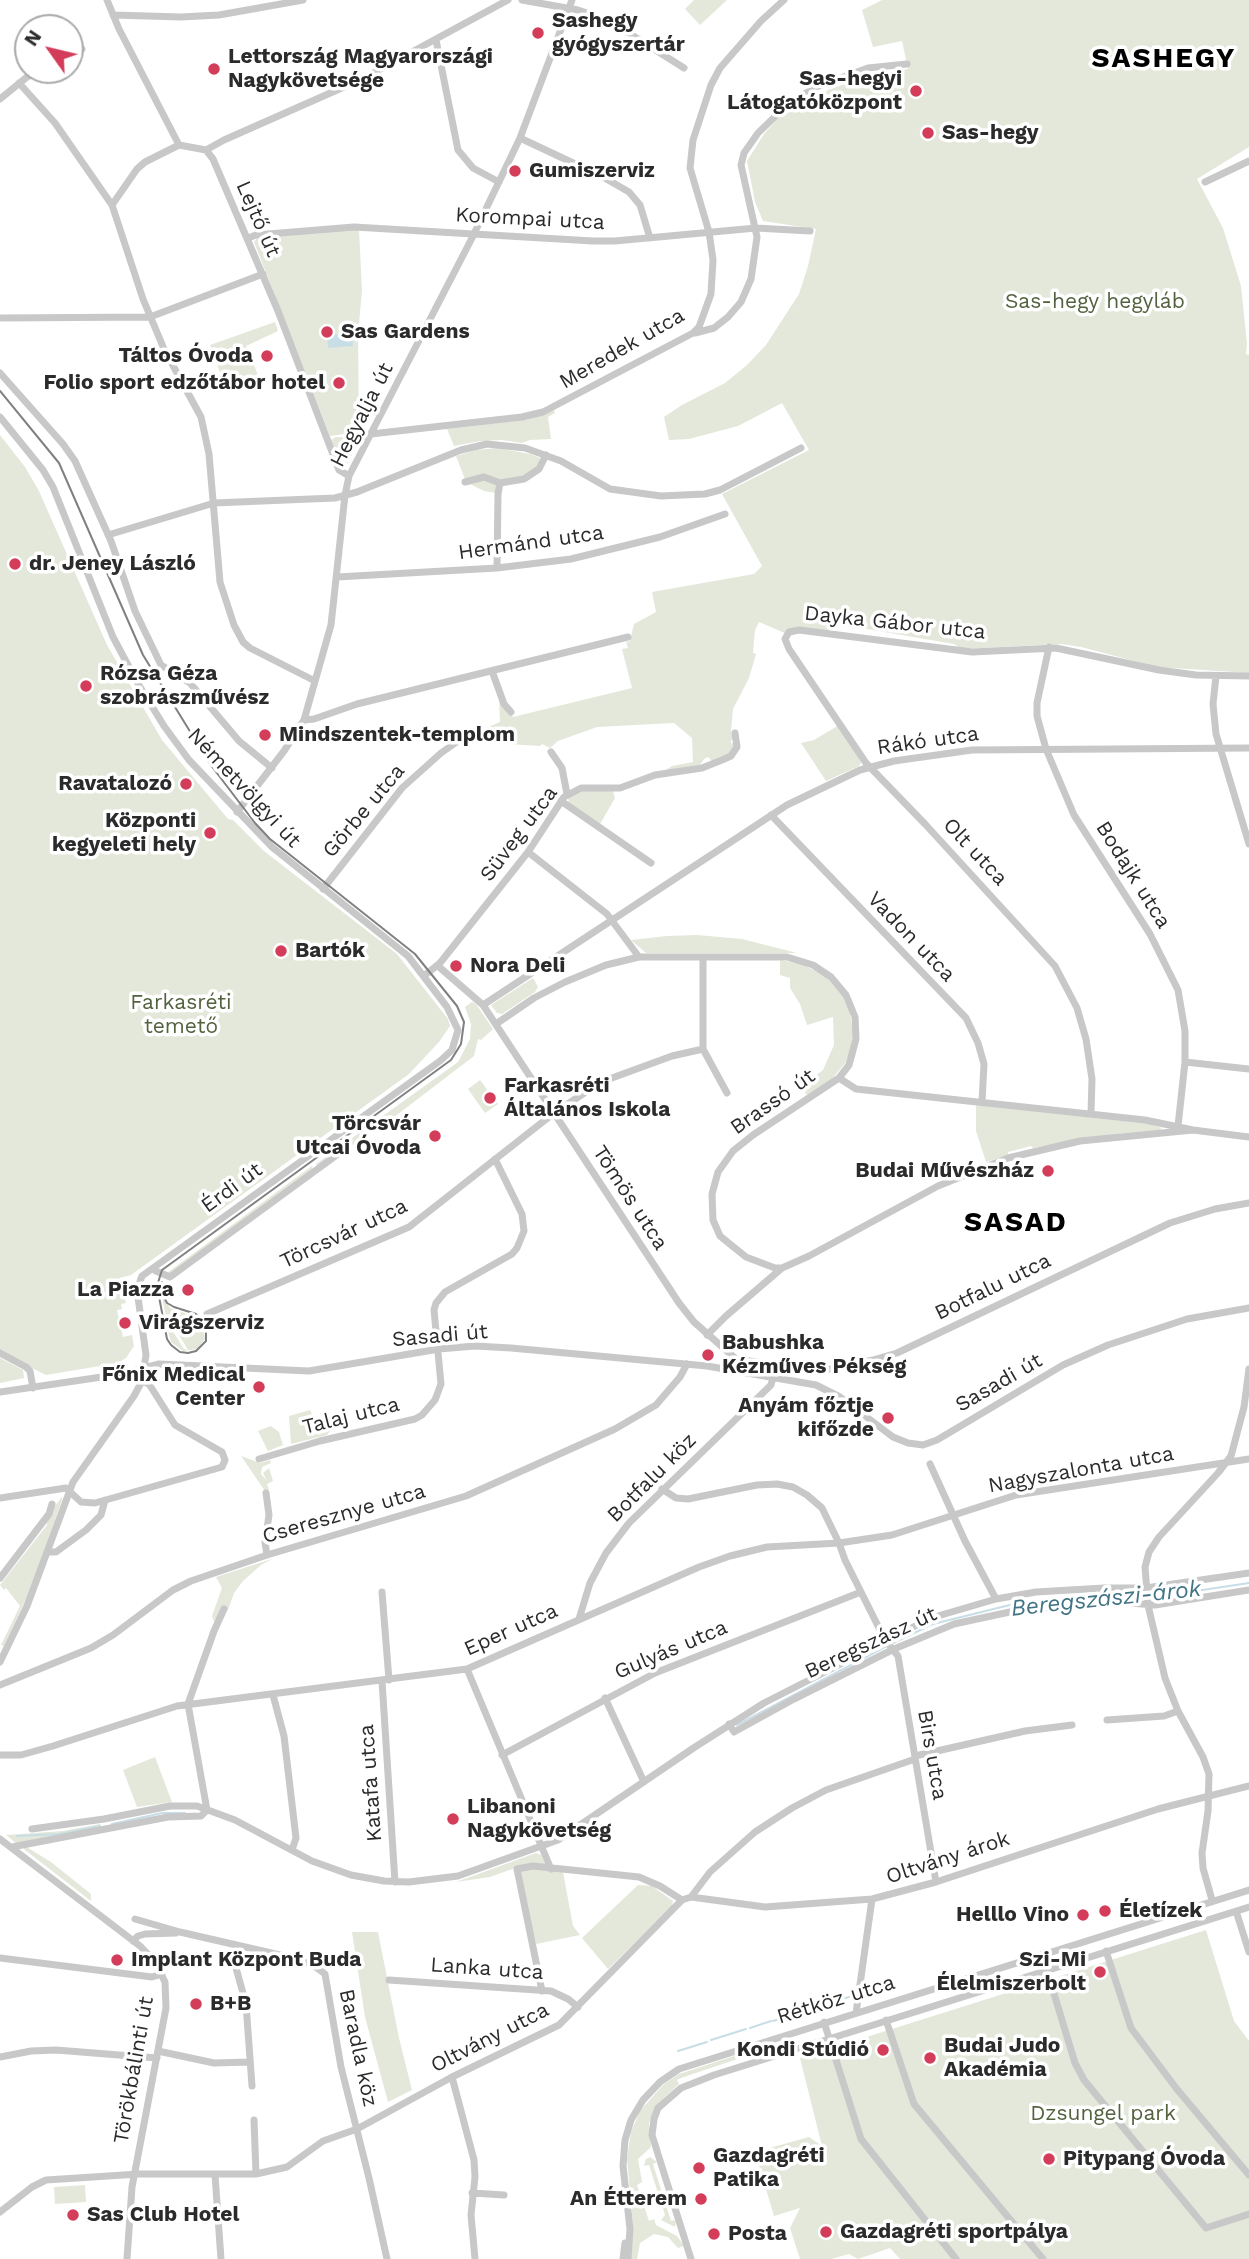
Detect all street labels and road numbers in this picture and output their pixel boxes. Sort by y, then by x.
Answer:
street label: Lejtő út [230,177,286,261]
street label: Korompai utca [455,203,605,235]
street label: Meredek utca [555,303,689,395]
street label: Hegyalja út [325,359,399,471]
street label: Hermánd utca [457,520,605,566]
street label: Dayka Gábor utca [803,601,987,645]
street label: Rákó utca [875,721,981,761]
street label: Németvölgyi út [182,723,306,853]
street label: Görbe utca [318,759,410,863]
street label: Süveg utca [475,781,563,887]
street label: Olt utca [937,813,1013,891]
street label: Bodajk utca [1090,817,1176,933]
street label: Vadon utca [862,887,960,987]
street label: Brassó út [726,1064,820,1140]
street label: Tömös utca [587,1141,673,1255]
street label: Érdi út [197,1157,267,1219]
street label: Törcsvár utca [276,1194,412,1274]
street label: Botfalu utca [931,1248,1055,1326]
street label: Sasadi út [391,1319,489,1353]
street label: Sasadi út [951,1348,1047,1418]
street label: Talaj utca [300,1392,402,1440]
street label: Botfalu köz [602,1428,702,1528]
street label: Nagyszalonta utca [986,1441,1176,1499]
street label: Cseresznye utca [260,1479,428,1549]
street label: Eper utca [460,1598,562,1662]
street label: Beregszász út [801,1601,941,1685]
street label: Gulyás utca [611,1615,731,1685]
street label: Birs utca [912,1708,952,1802]
street label: Katafa utca [354,1723,388,1843]
street label: Oltvány árok [883,1826,1013,1890]
street label: Lanka utca [429,1952,545,1986]
street label: Rétköz utca [774,1970,898,2030]
street label: Baradla köz [333,1987,383,2109]
street label: Törökbálinti út [109,1994,159,2146]
street label: Oltvány utca [427,1997,553,2079]

